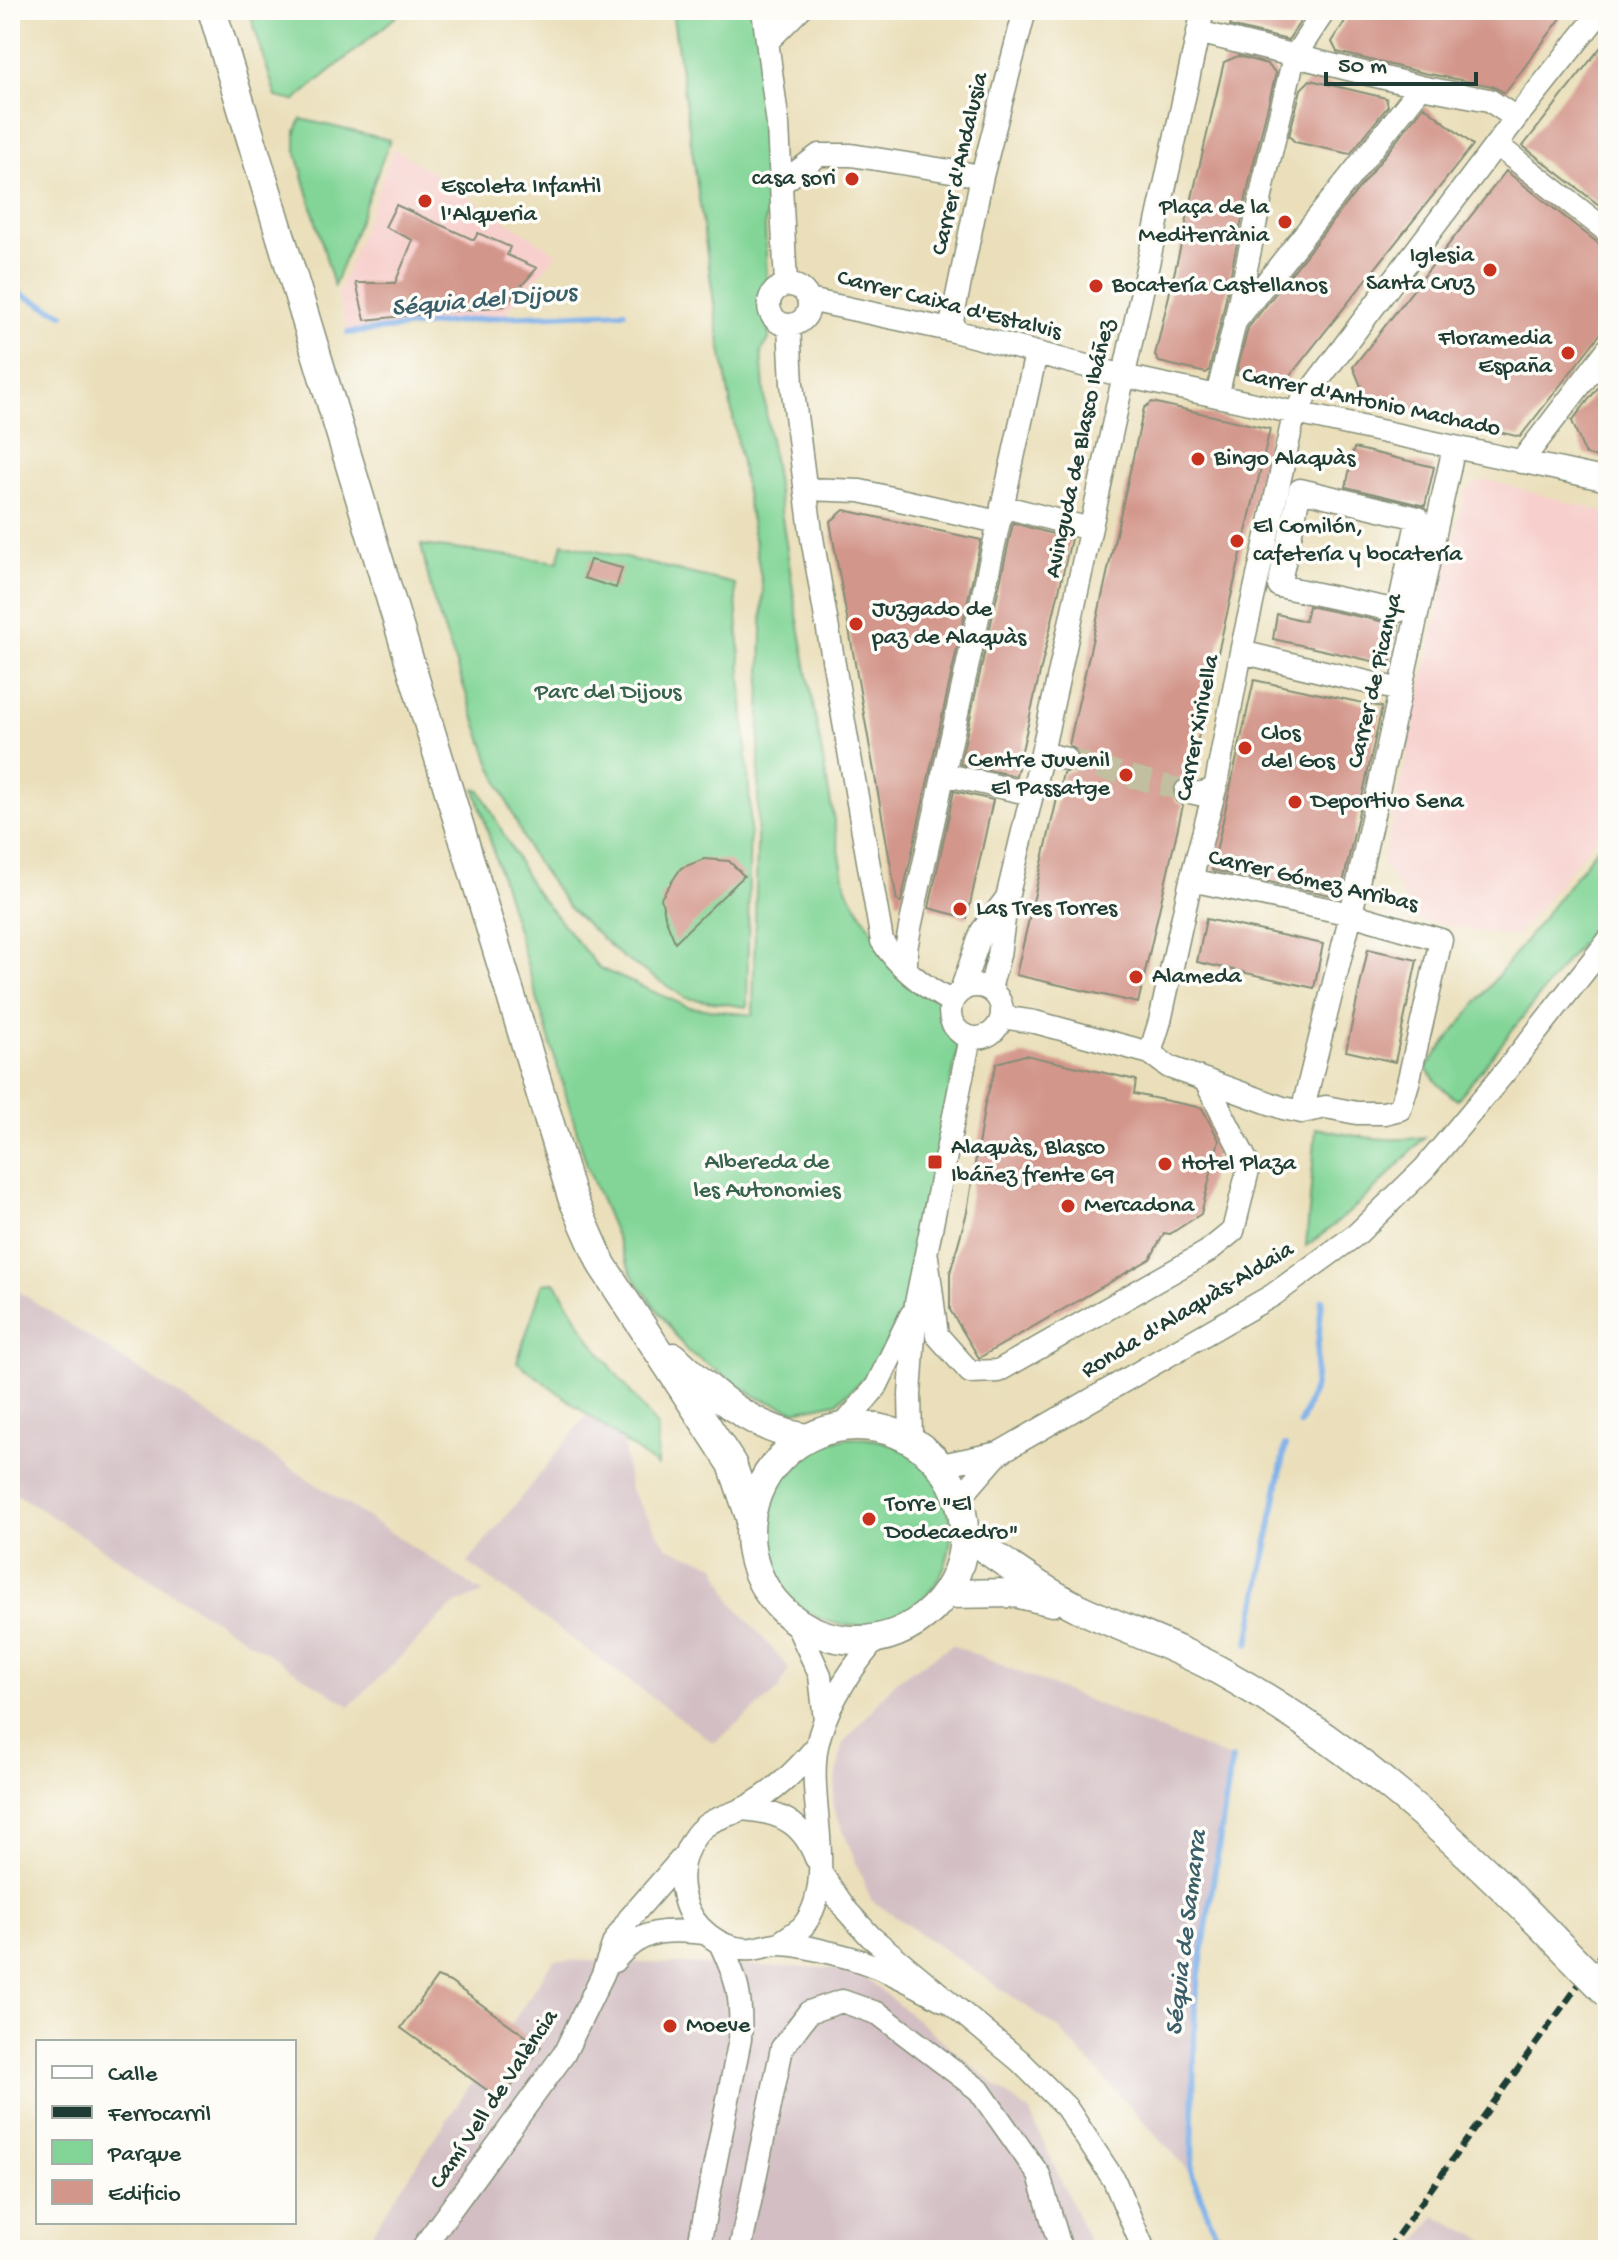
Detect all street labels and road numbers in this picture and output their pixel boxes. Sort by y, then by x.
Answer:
street label: Carrer d'Andalusia [926,69,996,258]
street label: Carrer Caixa d'Estalvis [834,264,1065,348]
street label: Avinguda de Blasco Ibáñez [1039,316,1123,581]
street label: Carrer d'Antonio Machado [1239,361,1503,445]
street label: Carrer de Picanya [1342,590,1410,771]
street label: Carrer Xirivella [1171,652,1228,804]
street label: Carrer Gómez Arribas [1205,844,1422,921]
street label: Ronda d'Alaquàs-Aldaia [1076,1236,1300,1386]
street label: Camí Vell de València [424,2004,566,2195]

